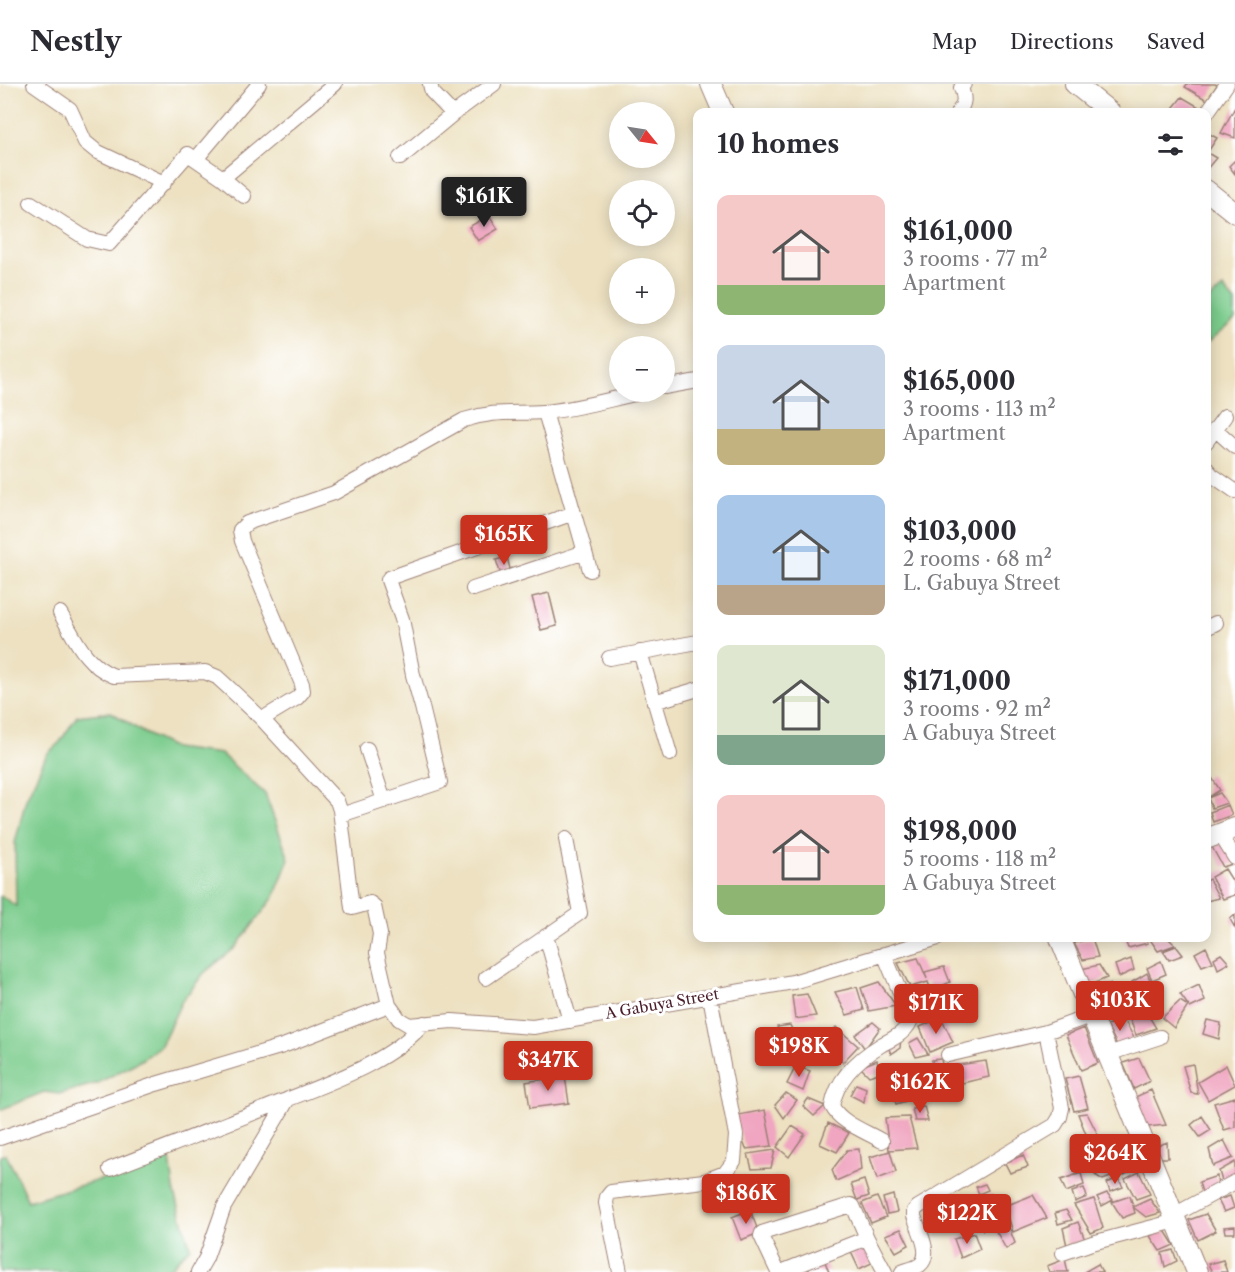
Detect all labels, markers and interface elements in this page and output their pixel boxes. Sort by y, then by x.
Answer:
text: Nestly [30,24,121,58]
text: Map [932,29,977,54]
text: Directions [1010,29,1114,54]
text: Saved [1147,29,1205,54]
north arrow [609,102,675,168]
map controls [609,102,675,402]
text: 10 homes [717,128,839,160]
icon: filters [1154,128,1187,161]
pin: $161K [442,177,526,228]
button: locate [609,180,675,246]
text: $161K [455,184,513,208]
text: $161,000 [903,215,1013,247]
icon: home [765,219,837,291]
text: 3 rooms · 77 m² [903,247,1047,271]
button: + [609,258,675,324]
text: Apartment [903,271,1006,295]
button: − [609,336,675,402]
text: $165,000 [903,365,1016,397]
icon: home [765,369,837,441]
text: 3 rooms · 113 m² [903,397,1056,421]
text: Apartment [903,421,1006,445]
pin: $165K [462,515,546,566]
text: $103,000 [903,515,1017,547]
icon: home [765,519,837,591]
text: $165K [474,522,534,546]
text: 2 rooms · 68 m² [903,547,1052,571]
text: L. Gabuya Street [903,571,1060,595]
text: $171,000 [903,665,1011,697]
icon: home [765,669,837,741]
text: 3 rooms · 92 m² [903,697,1051,721]
text: A Gabuya Street [903,721,1056,745]
text: $198,000 [903,815,1017,847]
icon: home [765,819,837,891]
text: 5 rooms · 118 m² [903,847,1056,871]
text: A Gabuya Street [903,871,1056,895]
pin: $103K [1078,981,1162,1032]
street label: A Gabuya Street [603,984,721,1023]
pin: $171K [894,984,978,1035]
text: $103K [1090,988,1150,1012]
text: $171K [908,991,964,1015]
pin: $198K [757,1027,841,1078]
text: $198K [769,1034,829,1058]
pin: $347K [506,1041,590,1092]
text: $347K [518,1048,578,1072]
pin: $162K [878,1063,962,1114]
text: $162K [890,1070,950,1094]
pin: $264K [1073,1134,1157,1185]
text: $264K [1084,1141,1146,1165]
pin: $186K [704,1174,788,1225]
text: $186K [716,1181,776,1205]
pin: $122K [925,1194,1009,1245]
text: $122K [937,1201,997,1225]

